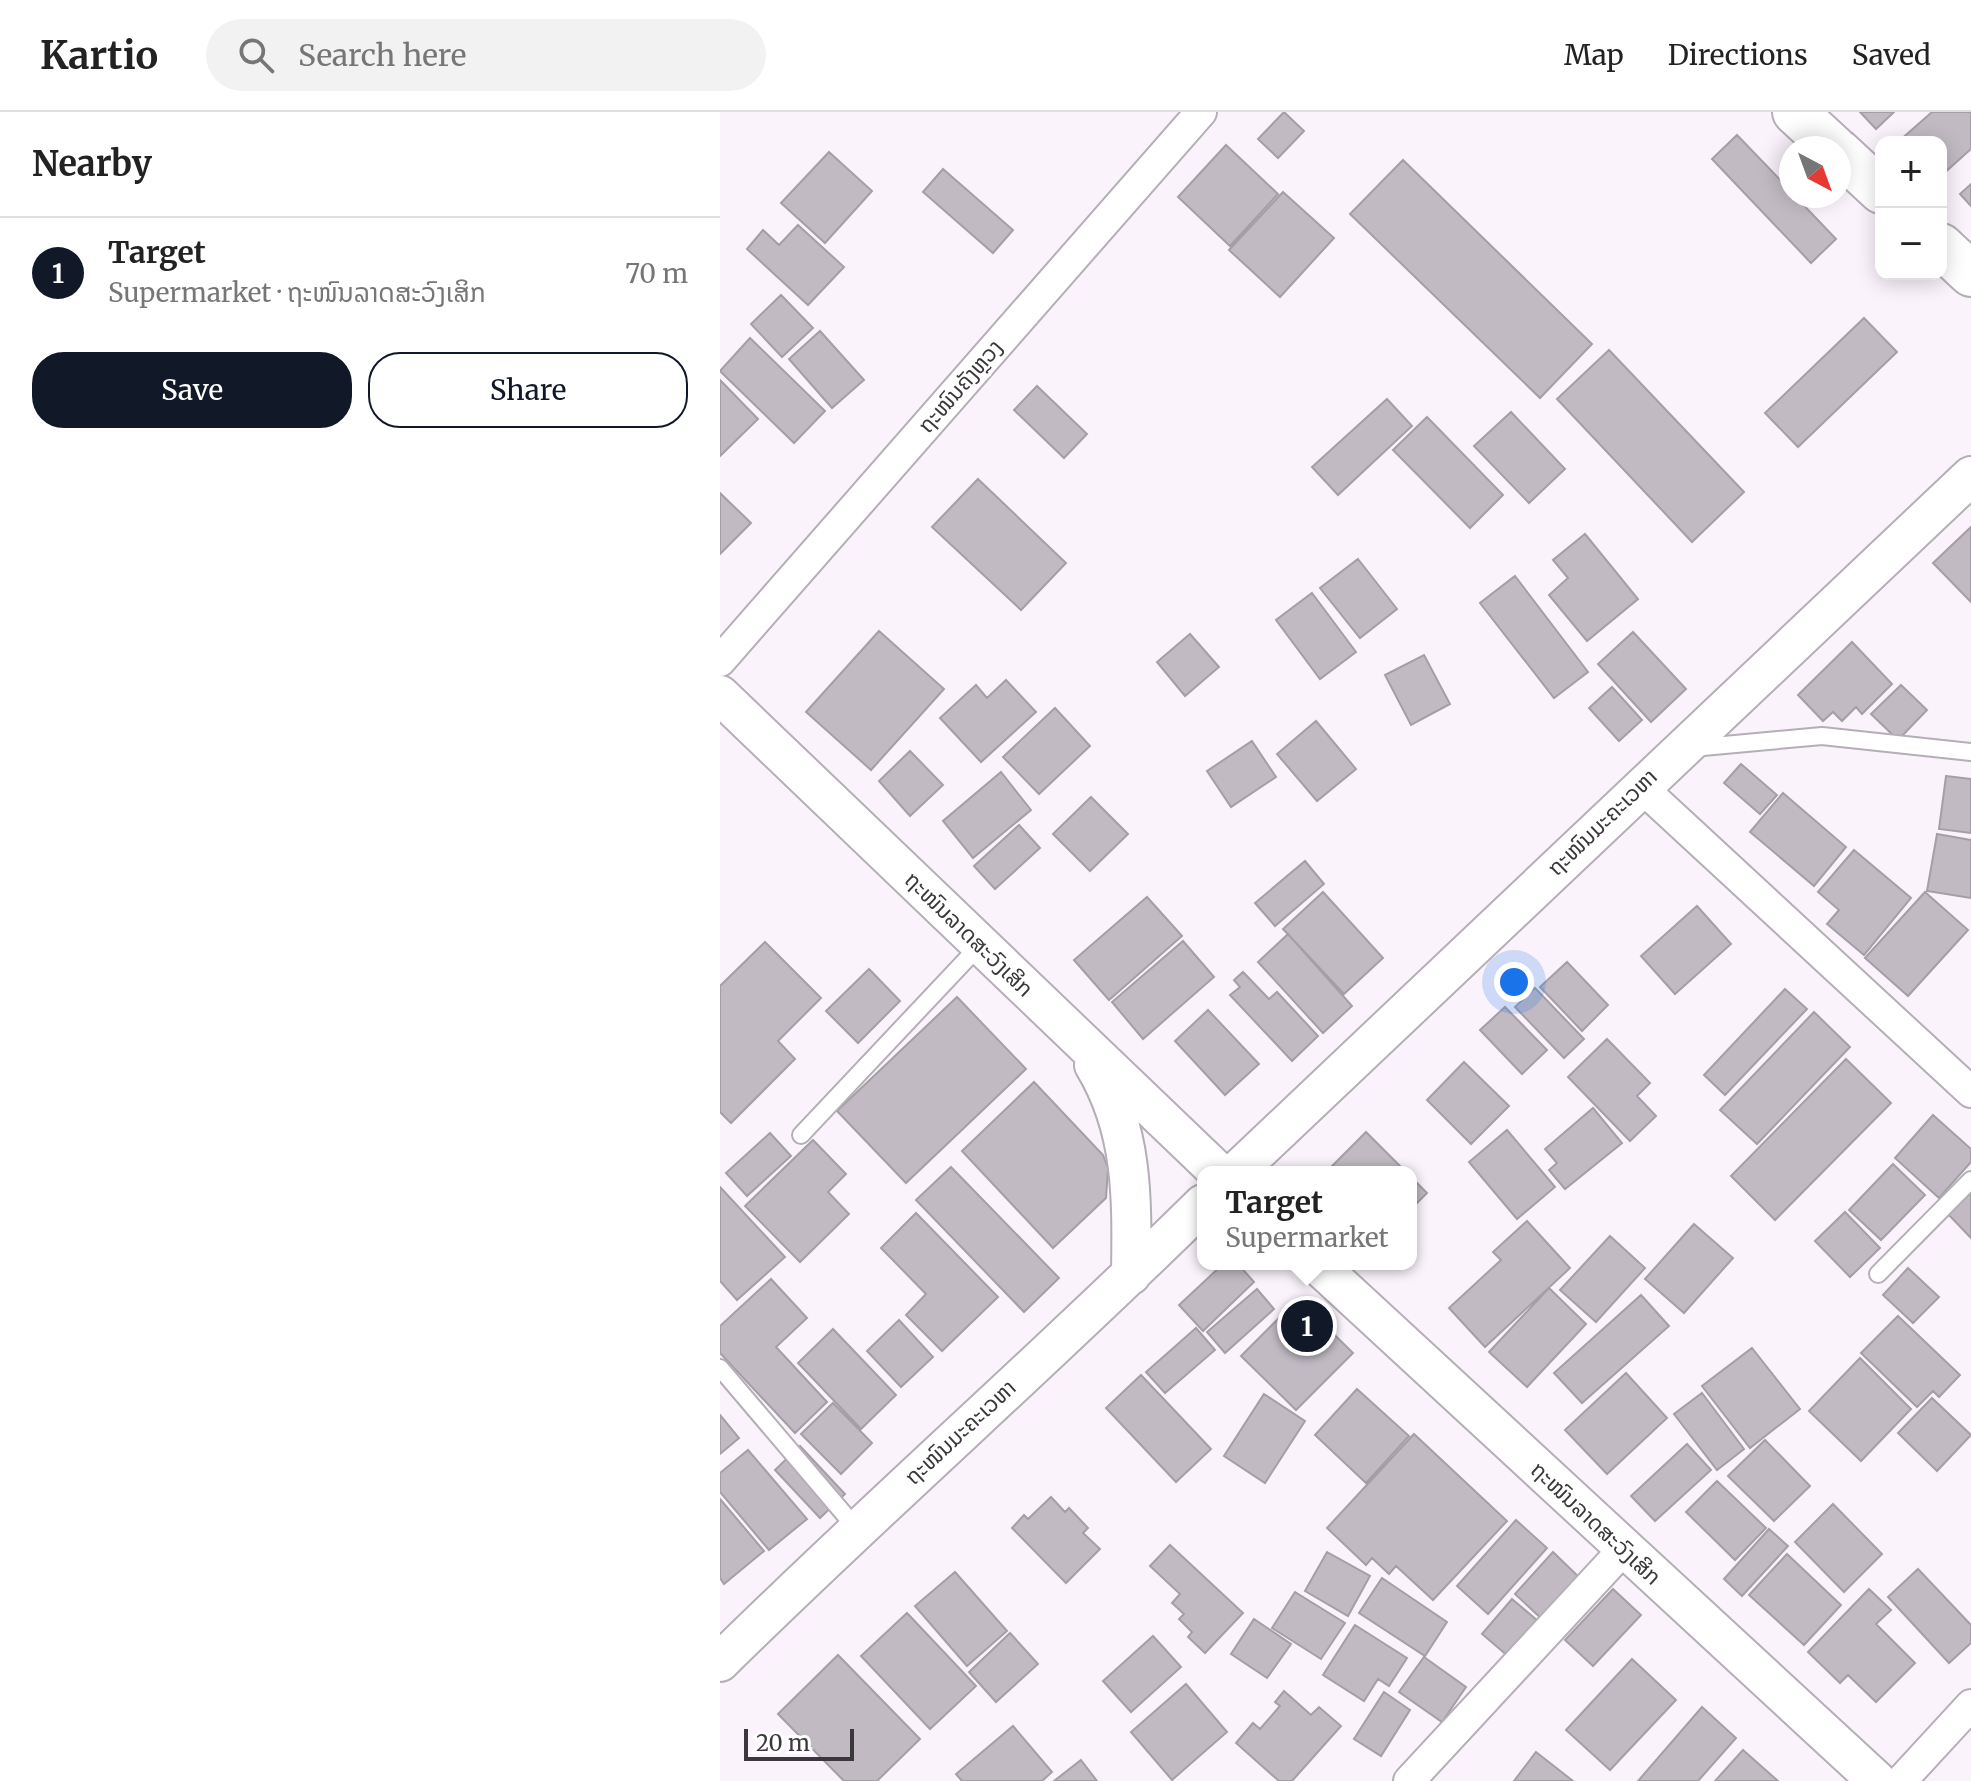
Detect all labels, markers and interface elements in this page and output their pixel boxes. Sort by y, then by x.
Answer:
search box [206,19,766,91]
text: Kartio [40,32,158,79]
icon: search [234,33,278,77]
text: Search here [298,36,466,74]
text: Map [1564,37,1624,73]
text: Directions [1668,37,1808,73]
text: Saved [1852,37,1931,73]
north arrow [1779,136,1851,208]
map controls [1875,136,1947,280]
button: + [1875,136,1947,208]
text: Nearby [32,143,152,185]
button: − [1875,208,1947,280]
text: Target [108,233,206,271]
text: 1 [52,257,64,290]
text: 70 m [625,257,688,290]
text: Supermarket · ຖະໜົນລາດສະວົງເສິກ [108,276,486,309]
street label: ຖະໜົນຄັງຫຼວງ [912,333,1008,439]
button: Save [32,352,352,428]
button: Share [368,352,688,428]
street label: ຖະໜົນມະຄະເວຫາ [1541,763,1663,881]
street label: ຖະໜົນລາດສະວົງເສິກ [899,865,1039,1003]
your location [1494,962,1534,1002]
popup [1197,1166,1417,1270]
text: Target [1225,1183,1323,1221]
text: Supermarket [1225,1221,1389,1254]
pin: 1 [1281,1296,1333,1356]
street label: ຖະໜົນມະຄະເວຫາ [898,1373,1022,1491]
street label: ຖະໜົນລາດສະວົງເສິກ [1525,1455,1667,1591]
scale bar [744,1725,854,1761]
text: 20 m [756,1729,810,1757]

